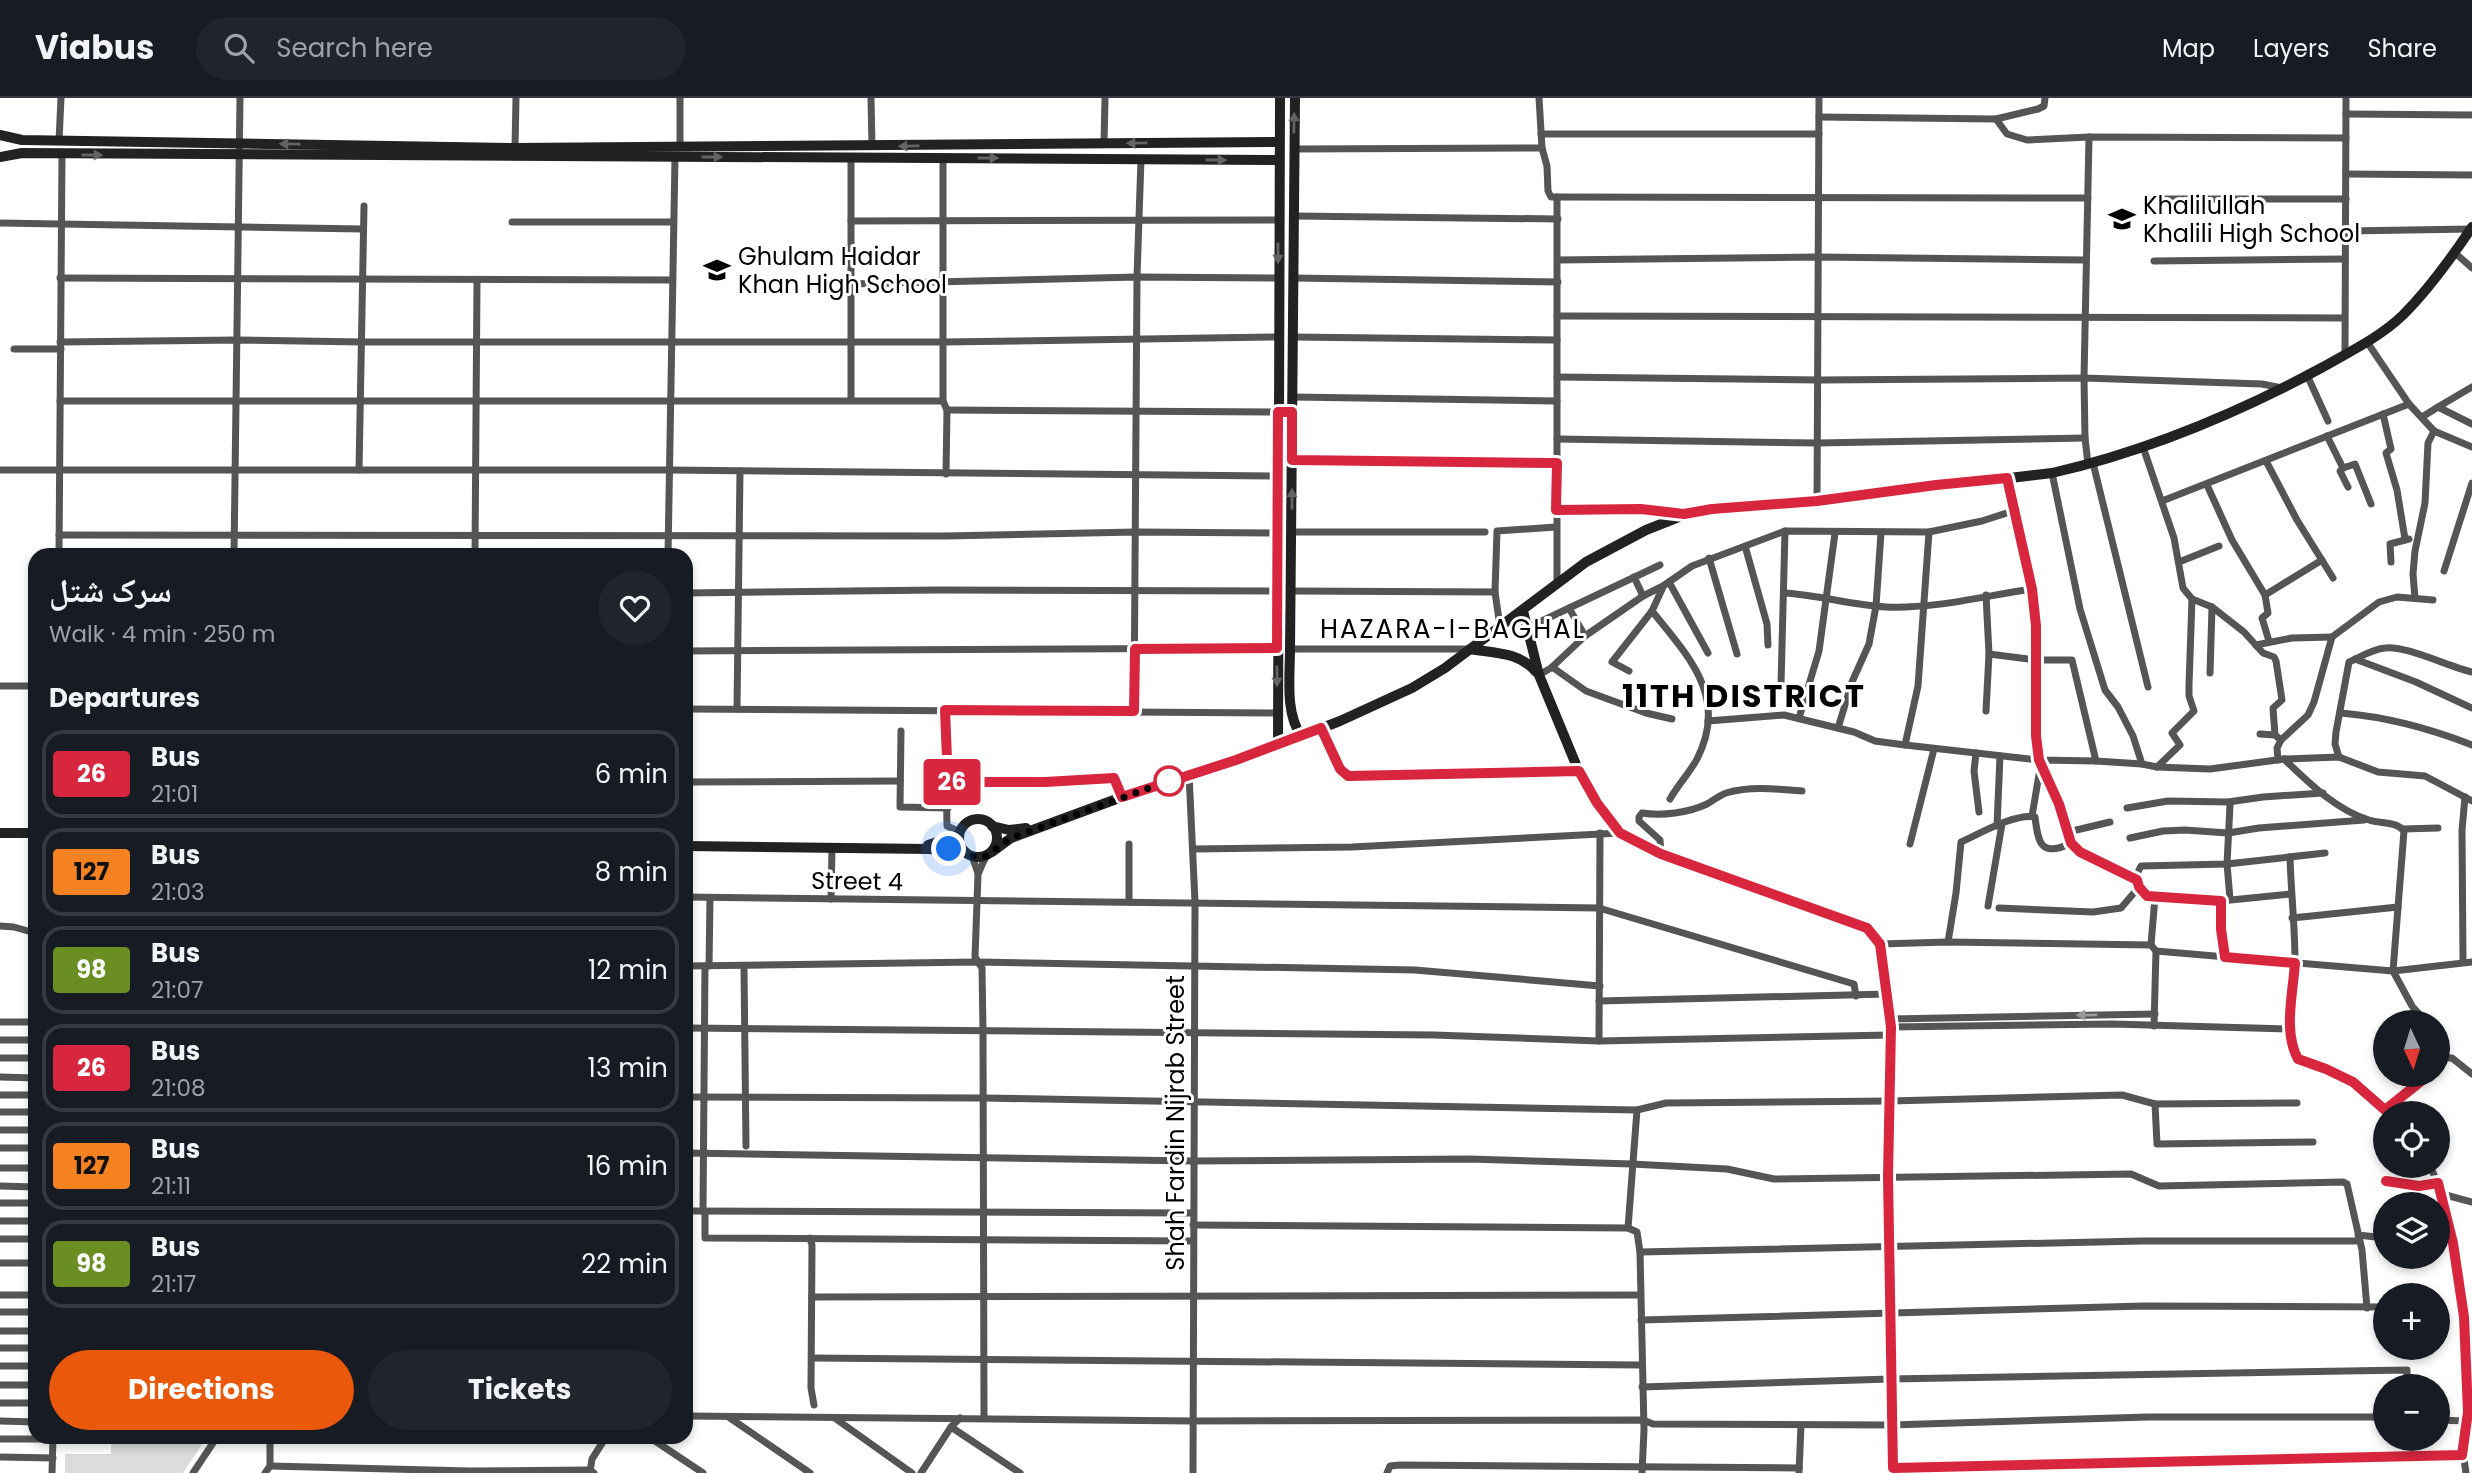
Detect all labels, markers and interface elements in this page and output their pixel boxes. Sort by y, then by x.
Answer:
search box [196,17,686,80]
text: Viabus [35,24,154,71]
icon: search [220,29,258,67]
text: Search here [276,30,433,66]
text: Map [2162,32,2215,65]
text: Layers [2253,32,2329,65]
text: Share [2367,32,2437,65]
one-way arrow [1289,112,1300,134]
one-way arrow [1125,137,1147,149]
one-way arrow [278,139,300,150]
one-way arrow [898,140,920,152]
one-way arrow [82,149,104,161]
one-way arrow [701,151,723,163]
one-way arrow [978,152,1000,164]
one-way arrow [1205,154,1227,166]
place label: Khalilullah Khalili High School [2143,189,2360,250]
school or university icon: Khalilullah Khalili High School [2107,204,2137,234]
place label: Ghulam Haidar Khan High School [738,240,947,301]
one-way arrow [1272,242,1284,264]
school or university icon: Ghulam Haidar Khan High School [702,255,732,285]
one-way arrow [1286,488,1298,510]
text: سرک شتل [49,567,172,614]
button: heart [598,571,672,645]
district label: HAZARA-I-BAGHAL [1320,611,1586,647]
text: Walk · 4 min · 250 m [49,618,275,650]
one-way arrow [1271,666,1283,688]
district label: 11TH DISTRICT [1622,673,1866,718]
text: Departures [49,680,200,716]
text: Bus [151,739,200,775]
text: 6 min [595,756,668,792]
text: 26 [77,757,106,790]
line badge: 26 [920,759,984,805]
text: 26 [938,765,967,798]
unlabelled marker [1154,766,1184,796]
text: 21:01 [151,778,198,810]
your location [931,831,966,866]
text: Bus [151,837,200,873]
text: 8 min [595,854,668,890]
text: 127 [74,855,109,888]
street label: Street 4 [811,864,903,898]
text: 21:03 [151,876,204,908]
text: Bus [151,935,200,971]
text: 12 min [588,952,668,988]
text: 98 [76,953,107,986]
text: 21:07 [151,974,204,1006]
street label: Shah Fardin Nijrab Street [1159,975,1192,1271]
one-way arrow [2075,1009,2097,1020]
north arrow [2373,1010,2450,1087]
map controls [2373,1010,2450,1451]
text: Bus [151,1033,200,1069]
text: 13 min [588,1050,668,1086]
text: 26 [77,1051,106,1084]
text: 21:08 [151,1072,205,1104]
button: locate [2373,1101,2450,1178]
text: Bus [151,1131,200,1167]
text: 16 min [586,1148,668,1184]
text: 127 [74,1149,109,1182]
text: 21:11 [151,1170,191,1202]
button: layers [2373,1192,2450,1269]
text: Bus [151,1229,200,1265]
text: 22 min [581,1246,668,1282]
text: 98 [76,1247,107,1280]
text: 21:17 [151,1268,196,1300]
button: + [2373,1283,2450,1360]
button: Directions [49,1350,354,1430]
button: Tickets [368,1350,672,1430]
button: − [2373,1374,2450,1451]

